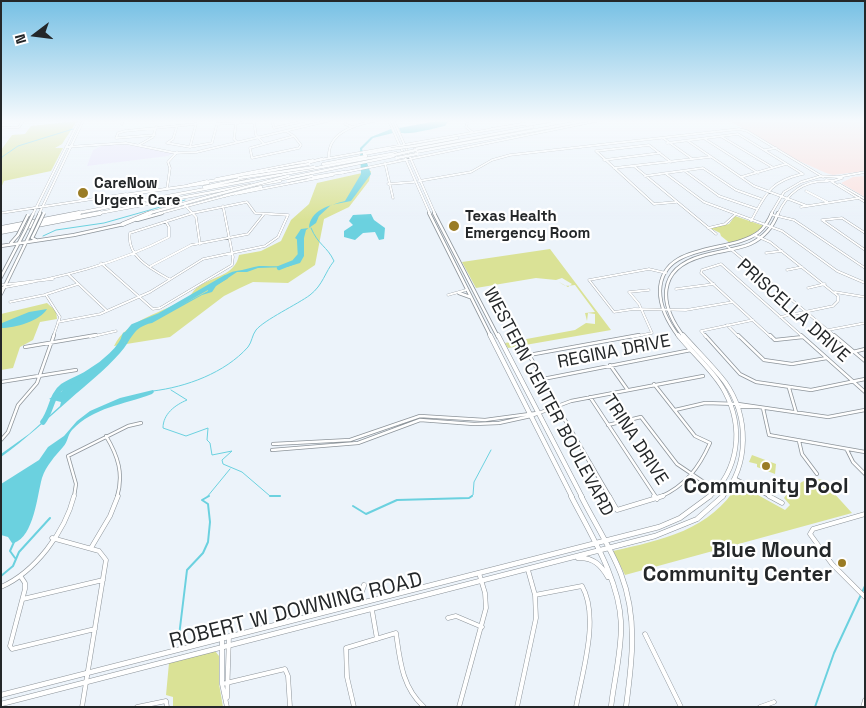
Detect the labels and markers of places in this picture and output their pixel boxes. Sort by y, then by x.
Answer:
place label: CareNow Urgent Care [94,175,180,210]
marker: CareNow Urgent Care [76,186,90,200]
place label: Texas Health Emergency Room [465,208,590,243]
marker: Texas Health Emergency Room [447,219,461,233]
marker: Community Pool [760,460,772,472]
place label: Community Pool [683,474,849,500]
place label: Blue Mound Community Center [643,538,832,588]
marker: Blue Mound Community Center [836,557,848,569]

